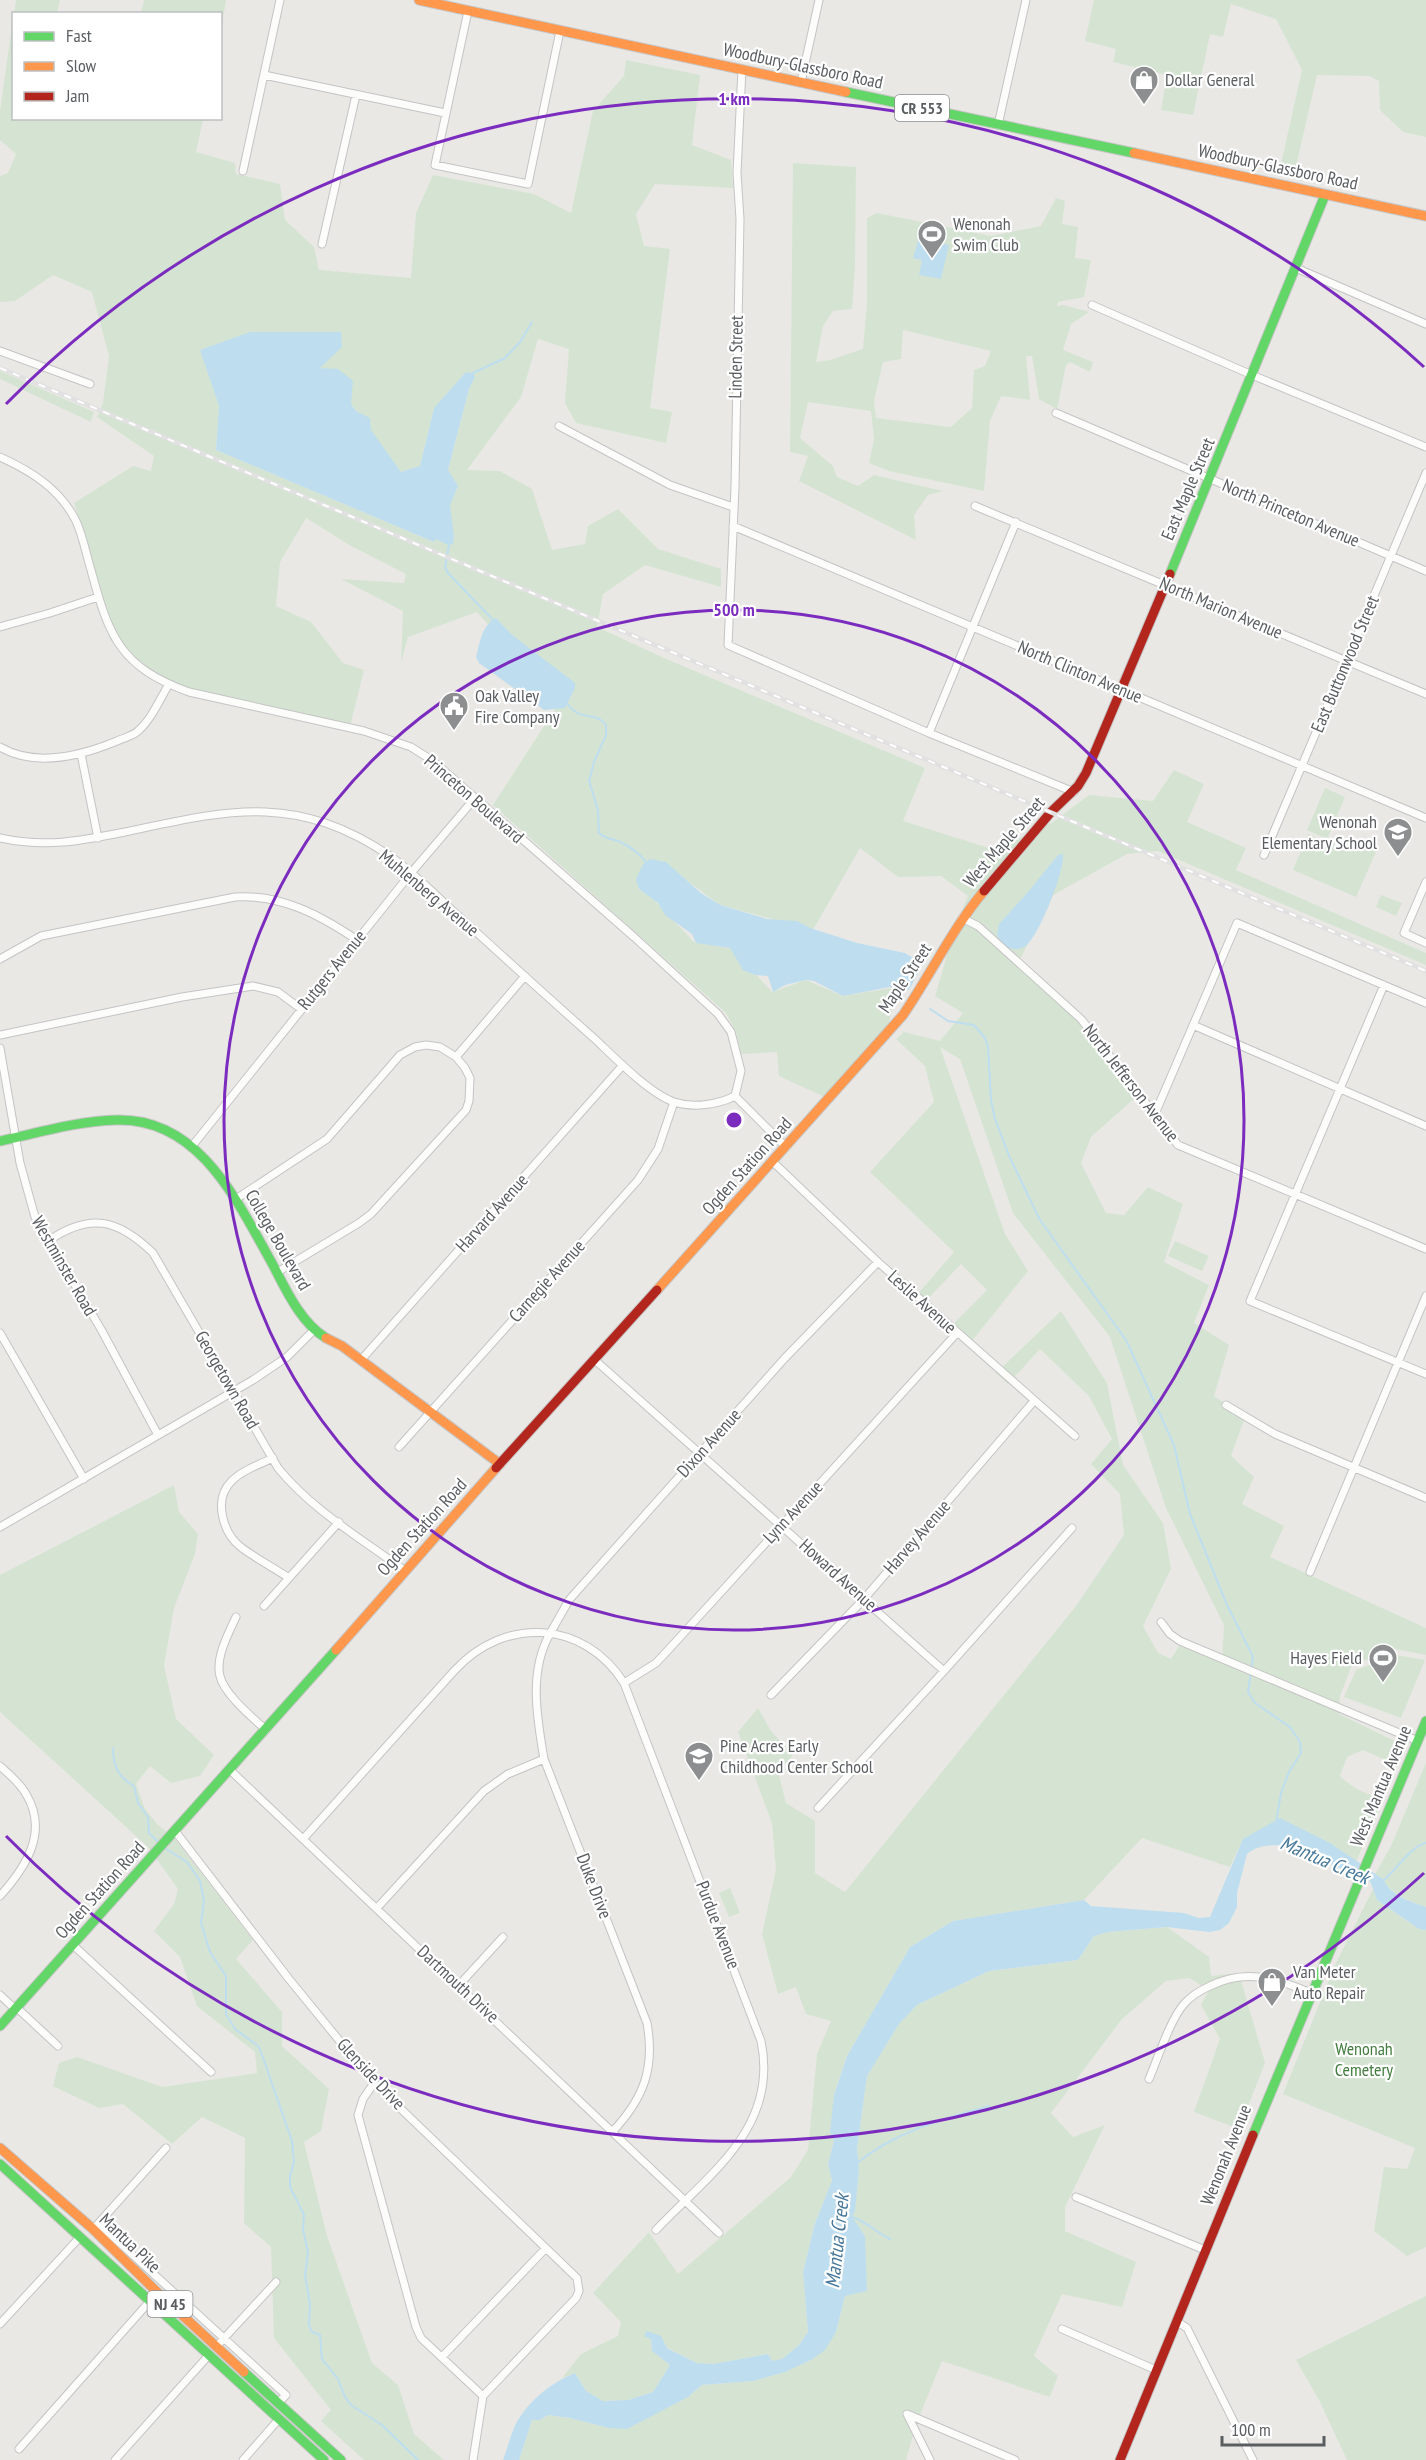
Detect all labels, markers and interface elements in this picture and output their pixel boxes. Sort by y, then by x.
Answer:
legend [12,12,222,120]
text: Fast [66,24,92,47]
street label: Woodbury-Glassboro Road [721,37,885,94]
text: Slow [66,54,97,77]
shop icon: Dollar General [1128,64,1160,106]
place label: Dollar General [1165,68,1255,91]
text: Jam [65,84,89,107]
text: 1 km [718,87,750,110]
road number: CR 553 [895,95,949,121]
street label: Woodbury-Glassboro Road [1196,138,1360,195]
place label: Wenonah Swim Club [953,212,1019,256]
sports icon: Wenonah Swim Club [916,218,948,260]
street label: Linden Street [723,315,748,399]
street label: East Maple Street [1156,434,1219,543]
street label: North Princeton Avenue [1219,473,1363,552]
street label: North Marion Avenue [1156,571,1286,644]
street label: East Buttonwood Street [1305,592,1384,736]
text: 500 m [713,598,755,621]
street label: North Clinton Avenue [1014,635,1146,708]
place label: Oak Valley Fire Company [475,684,560,728]
public building icon: Oak Valley Fire Company [438,690,470,732]
street label: Princeton Boulevard [420,749,529,848]
street label: West Maple Street [958,791,1049,892]
place label: Wenonah Elementary School [1262,810,1378,854]
school or university icon: Wenonah Elementary School [1382,816,1414,858]
street label: Muhlenberg Avenue [375,844,484,941]
street label: Rutgers Avenue [292,925,371,1014]
street label: Maple Street [873,938,936,1017]
street label: North Jefferson Avenue [1078,1019,1185,1146]
centre of rings [724,1110,744,1130]
street label: Ogden Station Road [697,1112,796,1219]
street label: Harvard Avenue [450,1169,533,1257]
street label: College Boulevard [240,1185,317,1294]
street label: Westminster Road [27,1212,102,1320]
street label: Carnegie Avenue [504,1235,590,1327]
street label: Leslie Avenue [883,1265,961,1338]
street label: Georgetown Road [190,1327,265,1433]
street label: Dixon Avenue [672,1403,746,1482]
street label: Ogden Station Road [372,1473,471,1580]
street label: Lynn Avenue [758,1475,827,1548]
street label: Harvey Avenue [878,1495,955,1579]
street label: Howard Avenue [795,1534,882,1616]
sports icon: Hayes Field [1367,1642,1399,1684]
place label: Hayes Field [1290,1646,1362,1669]
street label: West Mantua Avenue [1345,1722,1416,1850]
place label: Pine Acres Early Childhood Center School [720,1734,874,1778]
school or university icon: Pine Acres Early Childhood Center School [683,1740,715,1782]
water label: Mantua Creek [1276,1830,1376,1891]
street label: Ogden Station Road [50,1836,149,1943]
street label: Duke Drive [572,1850,617,1922]
street label: Purdue Avenue [691,1878,746,1972]
street label: Dartmouth Drive [413,1940,504,2027]
place label: Van Meter Auto Repair [1292,1960,1365,2004]
shop icon: Van Meter Auto Repair [1256,1966,1288,2008]
street label: Glenside Drive [332,2033,411,2114]
park label: Wenonah Cemetery [1335,2037,1393,2081]
street label: Wenonah Avenue [1195,2101,1256,2208]
water label: Mantua Creek [819,2190,855,2289]
street label: Mantua Pike [95,2208,166,2278]
road number: NJ 45 [148,2291,192,2317]
scale bar [1222,2409,1324,2447]
text: 100 m [1231,2418,1271,2441]

